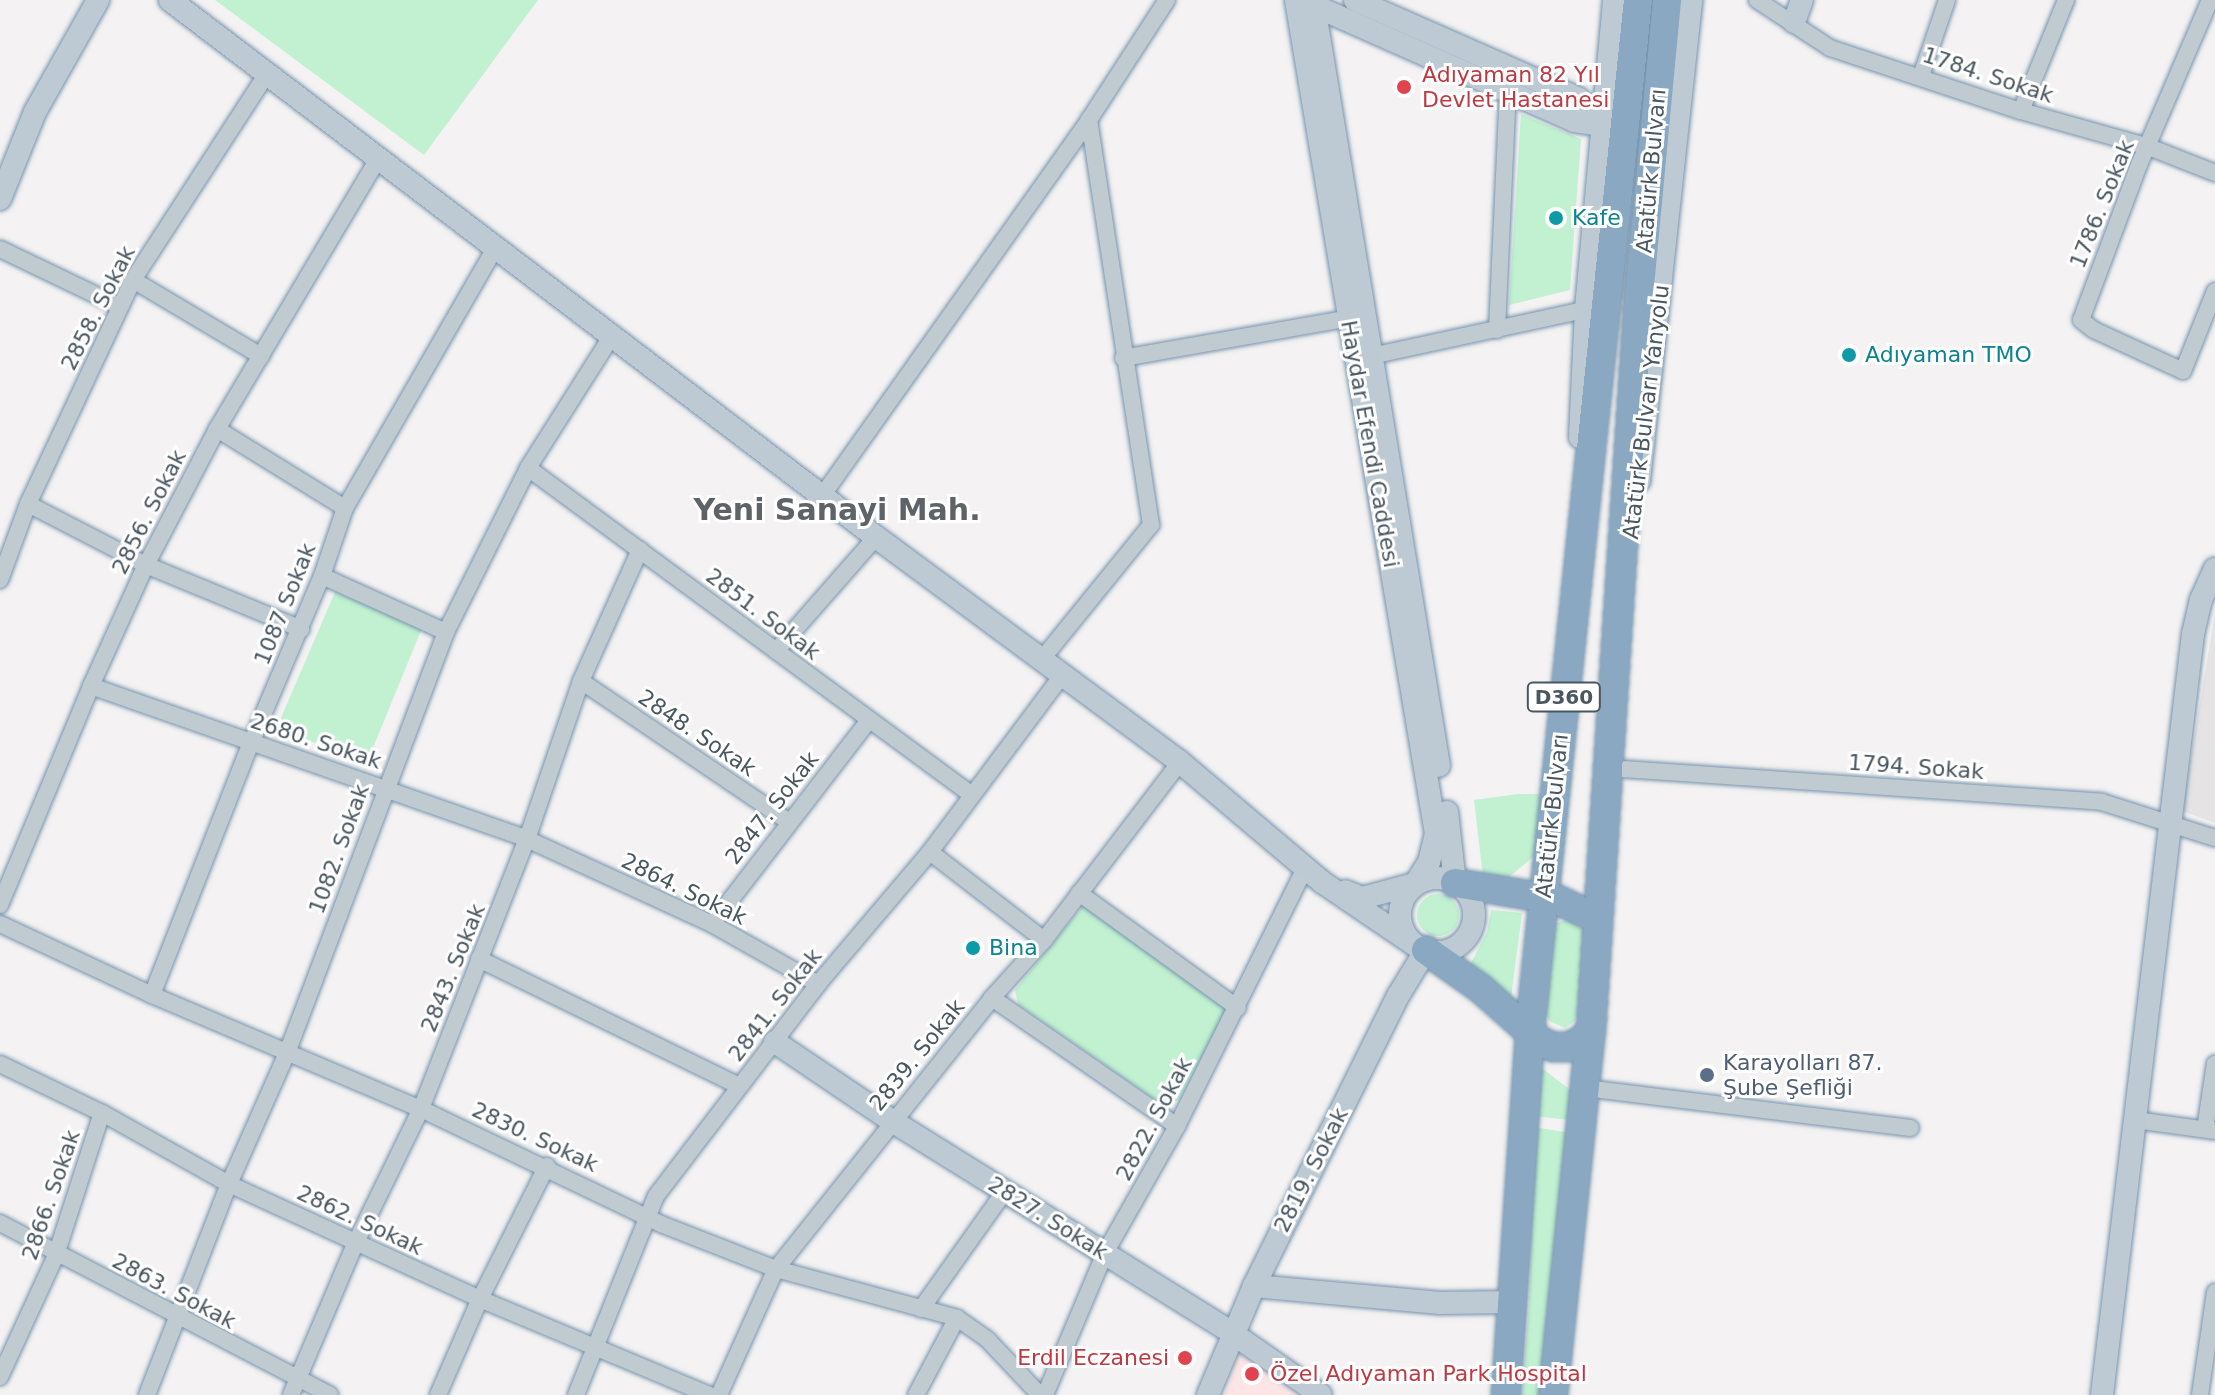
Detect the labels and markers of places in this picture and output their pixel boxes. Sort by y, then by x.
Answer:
place label: Adıyaman 82 Yıl Devlet Hastanesi [1422,61,1609,112]
marker: Adıyaman 82 Yıl Devlet Hastanesi [1393,76,1415,98]
place label: Kafe [1572,205,1621,231]
marker: Kafe [1547,209,1565,227]
place label: Adıyaman TMO [1865,342,2032,368]
marker: Adıyaman TMO [1840,346,1858,364]
place label: Bina [989,935,1038,961]
marker: Bina [964,939,982,957]
place label: Karayolları 87. Şube Şefliği [1723,1049,1882,1100]
marker: Karayolları 87. Şube Şefliği [1698,1066,1716,1084]
place label: Erdil Eczanesi [1017,1345,1169,1371]
marker: Erdil Eczanesi [1176,1349,1194,1367]
place label: Özel Adıyaman Park Hospital [1270,1361,1587,1387]
marker: Özel Adıyaman Park Hospital [1241,1363,1263,1385]

